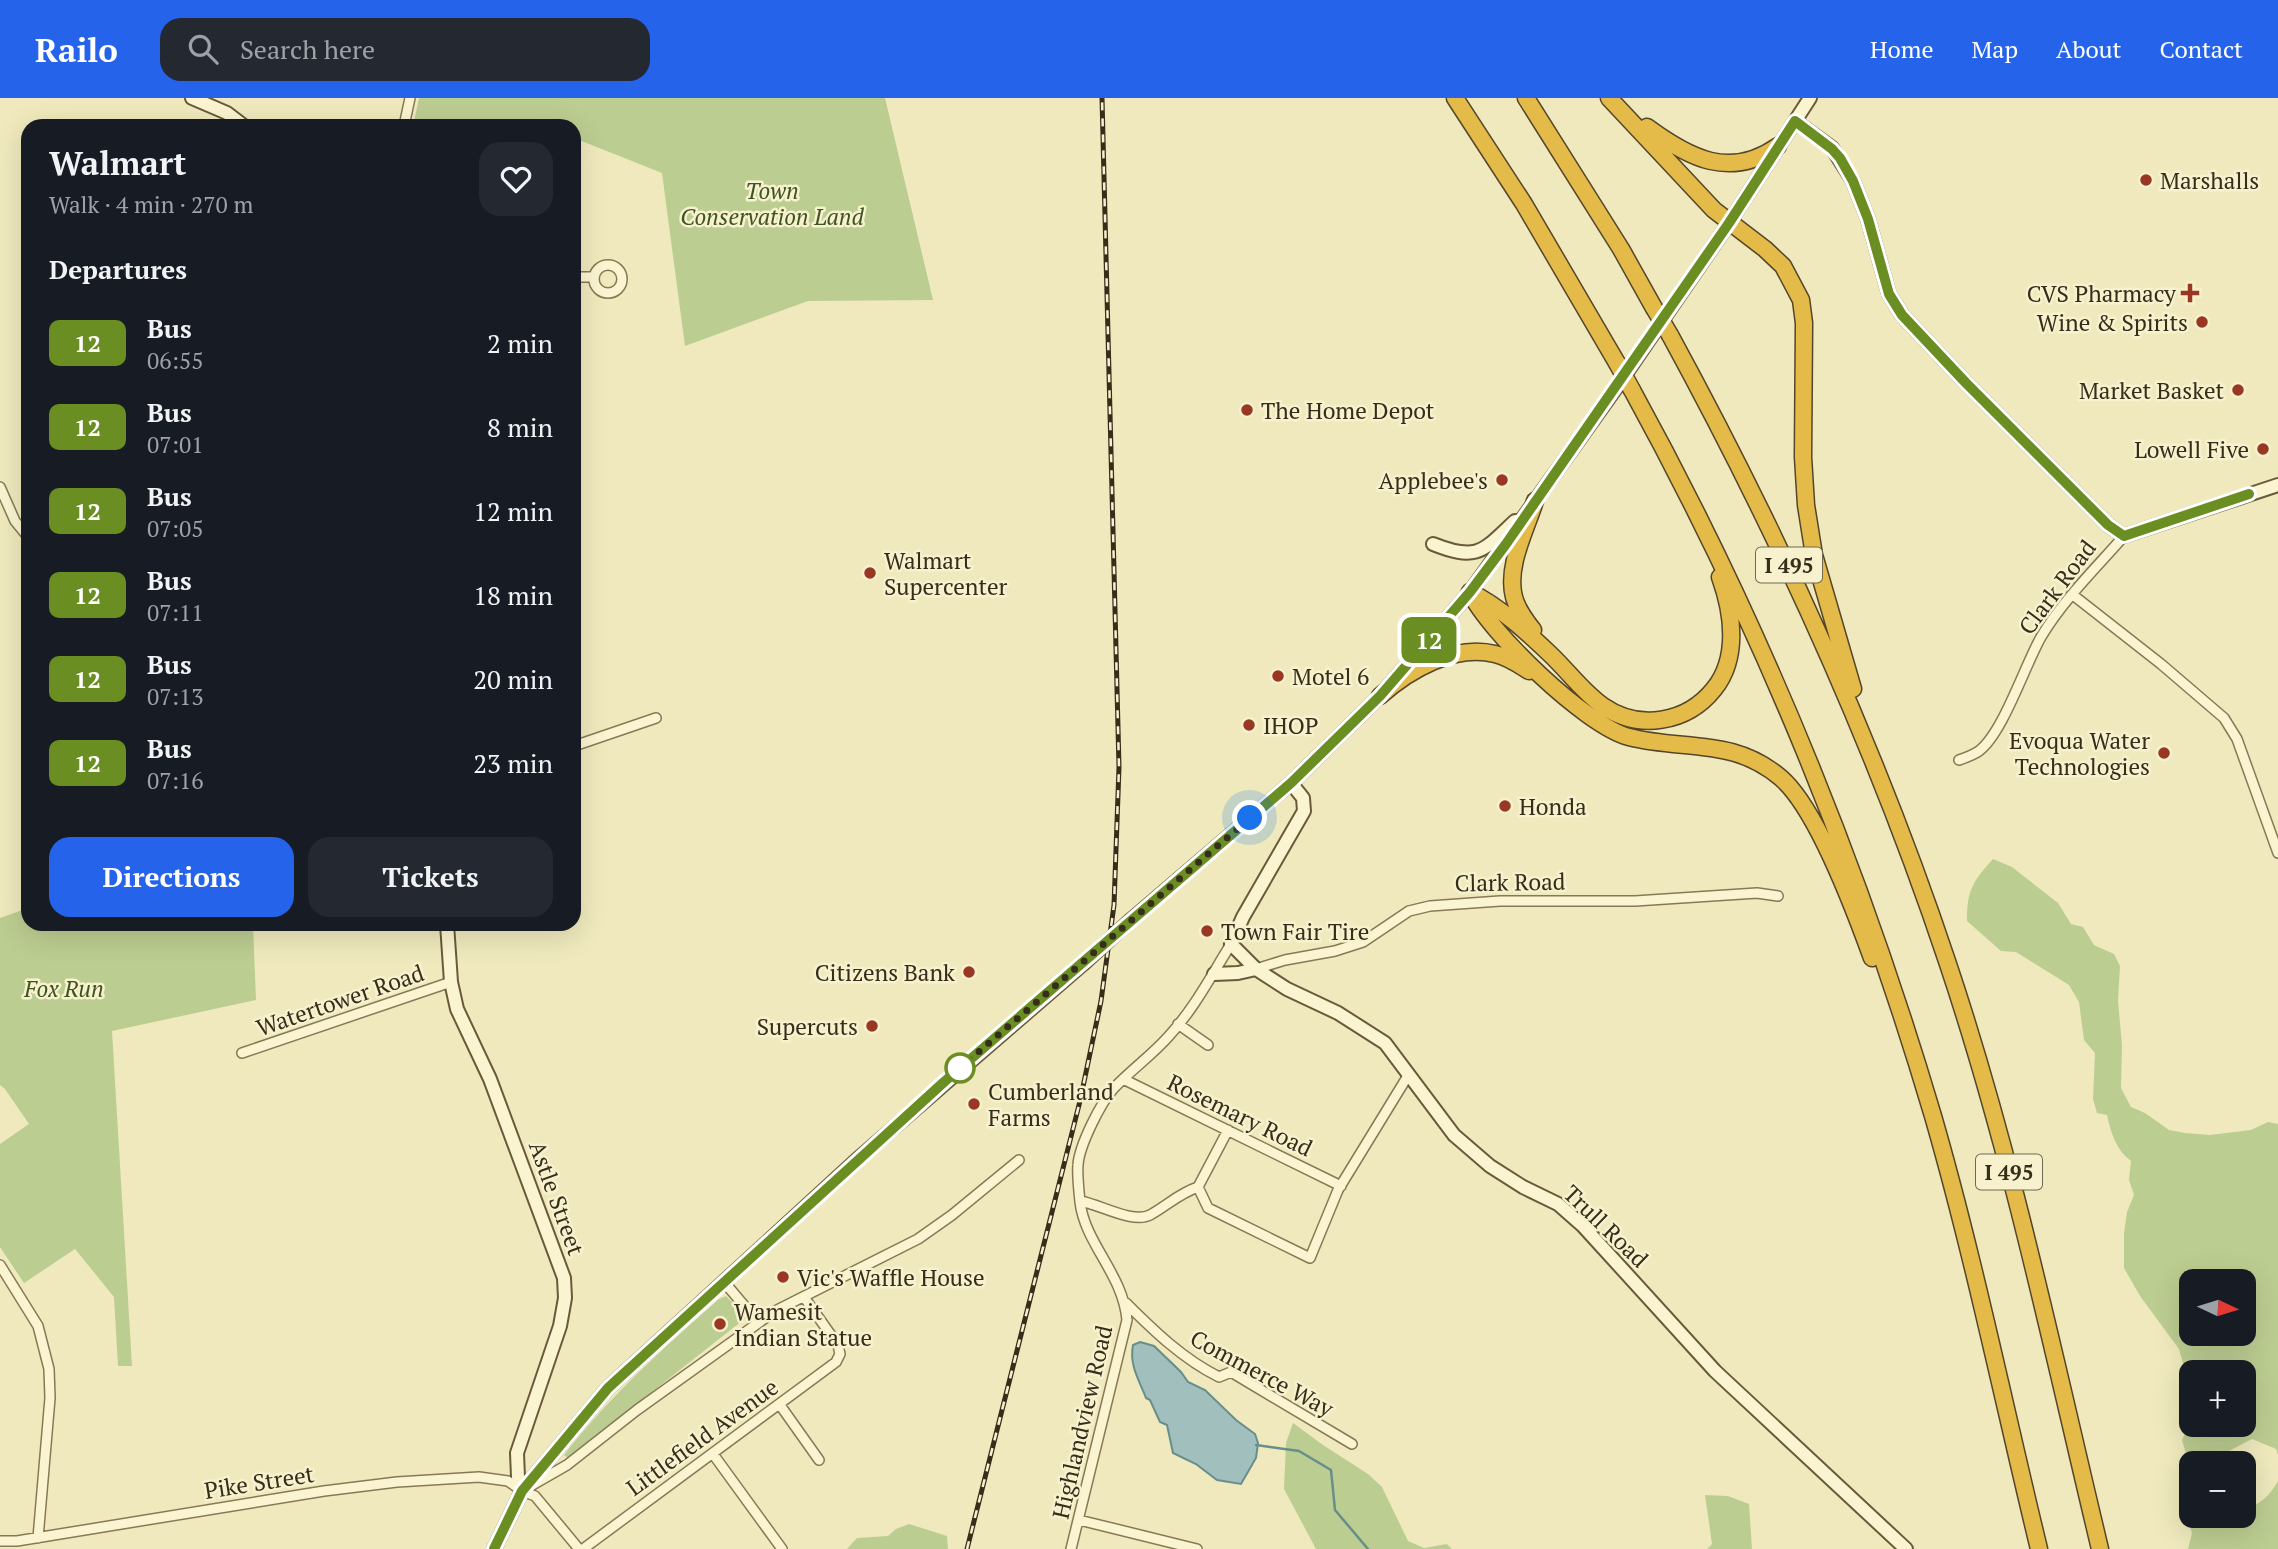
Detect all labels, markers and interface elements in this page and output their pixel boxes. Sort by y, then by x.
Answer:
search box [160,18,650,81]
text: Railo [35,28,118,71]
icon: search [184,30,222,68]
text: Search here [240,32,375,66]
text: Home [1870,33,1934,65]
text: Map [1972,33,2018,65]
text: About [2056,33,2122,65]
text: Contact [2160,33,2243,65]
text: Walmart [49,141,186,184]
button: heart [479,142,553,216]
place label: Marshalls [2160,165,2259,196]
marker: Marshalls [2138,172,2154,188]
park label: Town Conservation Land [680,175,865,232]
text: Walk · 4 min · 270 m [49,189,253,220]
text: Departures [49,252,187,286]
place label: CVS Pharmacy [2027,278,2176,309]
marker: CVS Pharmacy [2182,285,2198,301]
place label: Wine & Spirits [2037,307,2188,338]
text: Bus [147,311,192,345]
marker: Wine & Spirits [2194,314,2210,330]
text: 2 min [487,326,553,360]
text: 12 [74,327,101,359]
text: 06:55 [147,345,204,376]
place label: Market Basket [2079,375,2224,406]
marker: Market Basket [2230,382,2246,398]
text: Bus [147,395,192,429]
place label: The Home Depot [1261,395,1435,426]
marker: The Home Depot [1239,402,1255,418]
text: 8 min [487,410,553,444]
text: 12 [74,411,101,443]
text: 07:01 [147,429,204,460]
place label: Lowell Five [2134,434,2249,465]
marker: Lowell Five [2255,441,2271,457]
place label: Applebee's [1379,465,1488,496]
marker: Applebee's [1494,472,1510,488]
text: Bus [147,479,192,513]
text: 12 min [473,494,553,528]
text: 12 [74,495,101,527]
text: 07:05 [147,513,204,544]
street label: Clark Road [2011,533,2103,641]
place label: Walmart Supercenter [884,545,1008,602]
road number: I 495 [1756,547,1822,582]
text: Bus [147,563,192,597]
marker: Walmart Supercenter [862,565,878,581]
text: 18 min [473,578,553,612]
text: 12 [74,579,101,611]
text: 07:11 [147,597,204,628]
line badge: 12 [1398,617,1460,663]
text: 12 [1415,624,1443,656]
text: Bus [147,647,192,681]
place label: Motel 6 [1292,661,1369,692]
text: 20 min [473,662,553,696]
text: 12 [74,663,101,695]
marker: Motel 6 [1270,668,1286,684]
text: 07:13 [147,681,204,712]
place label: IHOP [1263,710,1319,741]
marker: IHOP [1241,717,1257,733]
place label: Evoqua Water Technologies [2009,725,2150,782]
text: Bus [147,731,192,765]
marker: Evoqua Water Technologies [2156,745,2172,761]
text: 23 min [473,746,553,780]
text: 12 [74,747,101,779]
text: 07:16 [147,765,204,796]
place label: Honda [1519,791,1587,822]
marker: Honda [1497,798,1513,814]
your location [1232,800,1267,835]
button: Directions [49,837,294,917]
button: Tickets [308,837,553,917]
street label: Clark Road [1454,866,1566,898]
place label: Town Fair Tire [1221,916,1369,947]
marker: Town Fair Tire [1199,923,1215,939]
street label: Watertower Road [252,957,428,1043]
place label: Citizens Bank [815,957,955,988]
marker: Citizens Bank [961,964,977,980]
park label: Fox Run [23,973,104,1004]
place label: Supercuts [757,1011,858,1042]
marker: Supercuts [864,1018,880,1034]
unlabelled marker [945,1053,975,1083]
street label: Rosemary Road [1162,1067,1318,1164]
place label: Cumberland Farms [988,1076,1114,1133]
marker: Cumberland Farms [966,1096,982,1112]
street label: Astle Street [522,1136,592,1260]
road number: I 495 [1976,1154,2042,1190]
street label: Trull Road [1557,1178,1655,1274]
place label: Vic's Waffle House [797,1262,985,1293]
marker: Vic's Waffle House [775,1269,791,1285]
north arrow [2179,1269,2256,1346]
map controls [2179,1269,2256,1528]
place label: Wamesit Indian Statue [734,1296,872,1353]
marker: Wamesit Indian Statue [712,1316,728,1332]
street label: Highlandview Road [1045,1322,1119,1522]
street label: Commerce Way [1185,1322,1339,1424]
button: + [2179,1360,2256,1437]
street label: Littlefield Avenue [620,1371,784,1503]
button: − [2179,1451,2256,1528]
street label: Pike Street [202,1458,317,1506]

